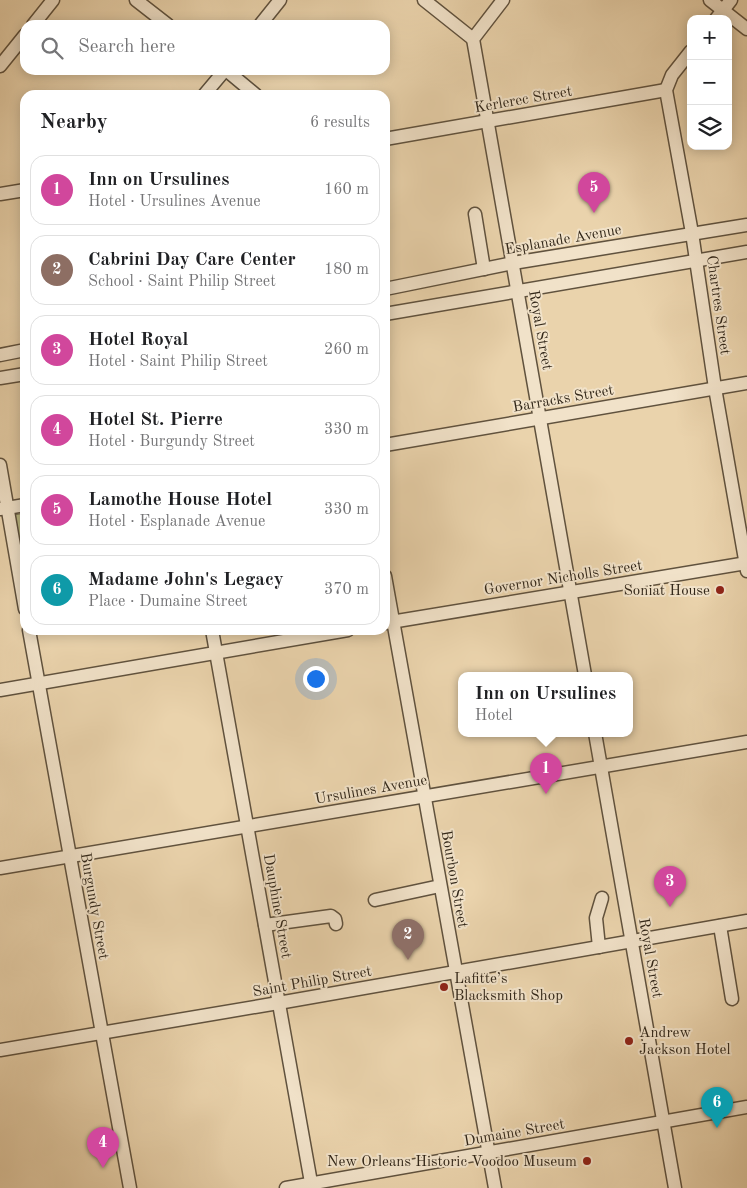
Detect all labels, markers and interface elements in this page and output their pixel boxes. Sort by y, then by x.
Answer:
map controls [687,15,732,150]
button: + [687,15,732,60]
search box [20,20,390,75]
icon: search [38,34,66,62]
text: Search here [78,38,175,57]
button: − [687,60,732,105]
street label: Kerlerec Street [473,85,573,116]
button: layers [687,105,732,150]
text: Nearby [40,112,108,133]
text: 6 results [310,115,370,131]
text: Inn on Ursulines [88,171,229,190]
pin: 5 [578,172,610,213]
text: 1 [52,182,62,198]
text: 160 m [324,182,369,198]
text: Hotel · Ursulines Avenue [88,194,261,210]
street label: Esplanade Avenue [504,223,623,258]
text: Cabrini Day Care Center [88,251,296,270]
street label: Chartres Street [703,254,732,356]
text: 2 [52,262,62,278]
text: 180 m [324,262,369,278]
text: School · Saint Philip Street [88,274,276,290]
street label: Royal Street [525,289,554,371]
text: Hotel Royal [88,331,188,350]
text: 3 [52,342,62,358]
text: 260 m [324,342,369,358]
text: Hotel · Saint Philip Street [88,354,268,370]
street label: Barracks Street [512,383,615,416]
text: Hotel St. Pierre [88,411,223,430]
text: 4 [52,422,62,438]
text: 330 m [324,422,369,438]
text: Hotel · Burgundy Street [88,434,255,450]
text: Lamothe House Hotel [88,491,272,510]
text: 5 [52,502,62,518]
text: 330 m [324,502,369,518]
text: Hotel · Esplanade Avenue [88,514,265,530]
street label: Governor Nicholls Street [483,559,643,598]
text: Madame John's Legacy [88,571,284,590]
text: 6 [52,582,62,598]
text: 370 m [324,582,369,598]
place label: Soniat House [624,584,710,599]
marker: Soniat House [714,584,726,596]
text: Place · Dumaine Street [88,594,248,610]
your location [303,666,329,692]
popup [458,672,633,737]
text: Inn on Ursulines [475,685,616,704]
text: Hotel [475,708,513,724]
pin: 1 [530,753,562,794]
street label: Ursulines Avenue [314,773,429,808]
street label: Bourbon Street [438,829,470,929]
street label: Burgundy Street [77,852,110,961]
street label: Dauphine Street [260,853,293,960]
pin: 3 [654,866,686,907]
street label: Royal Street [635,917,664,999]
pin: 2 [392,919,424,960]
street label: Saint Philip Street [252,965,373,1000]
place label: Lafitte’s Blacksmith Shop [454,972,563,1004]
marker: Lafitte’s Blacksmith Shop [438,981,450,993]
place label: Andrew Jackson Hotel [639,1026,731,1058]
marker: Andrew Jackson Hotel [623,1035,635,1047]
pin: 6 [701,1087,733,1128]
street label: Dumaine Street [463,1117,566,1150]
pin: 4 [87,1127,119,1168]
place label: New Orleans Historic Voodoo Museum [327,1155,577,1170]
marker: New Orleans Historic Voodoo Museum [581,1155,593,1167]

